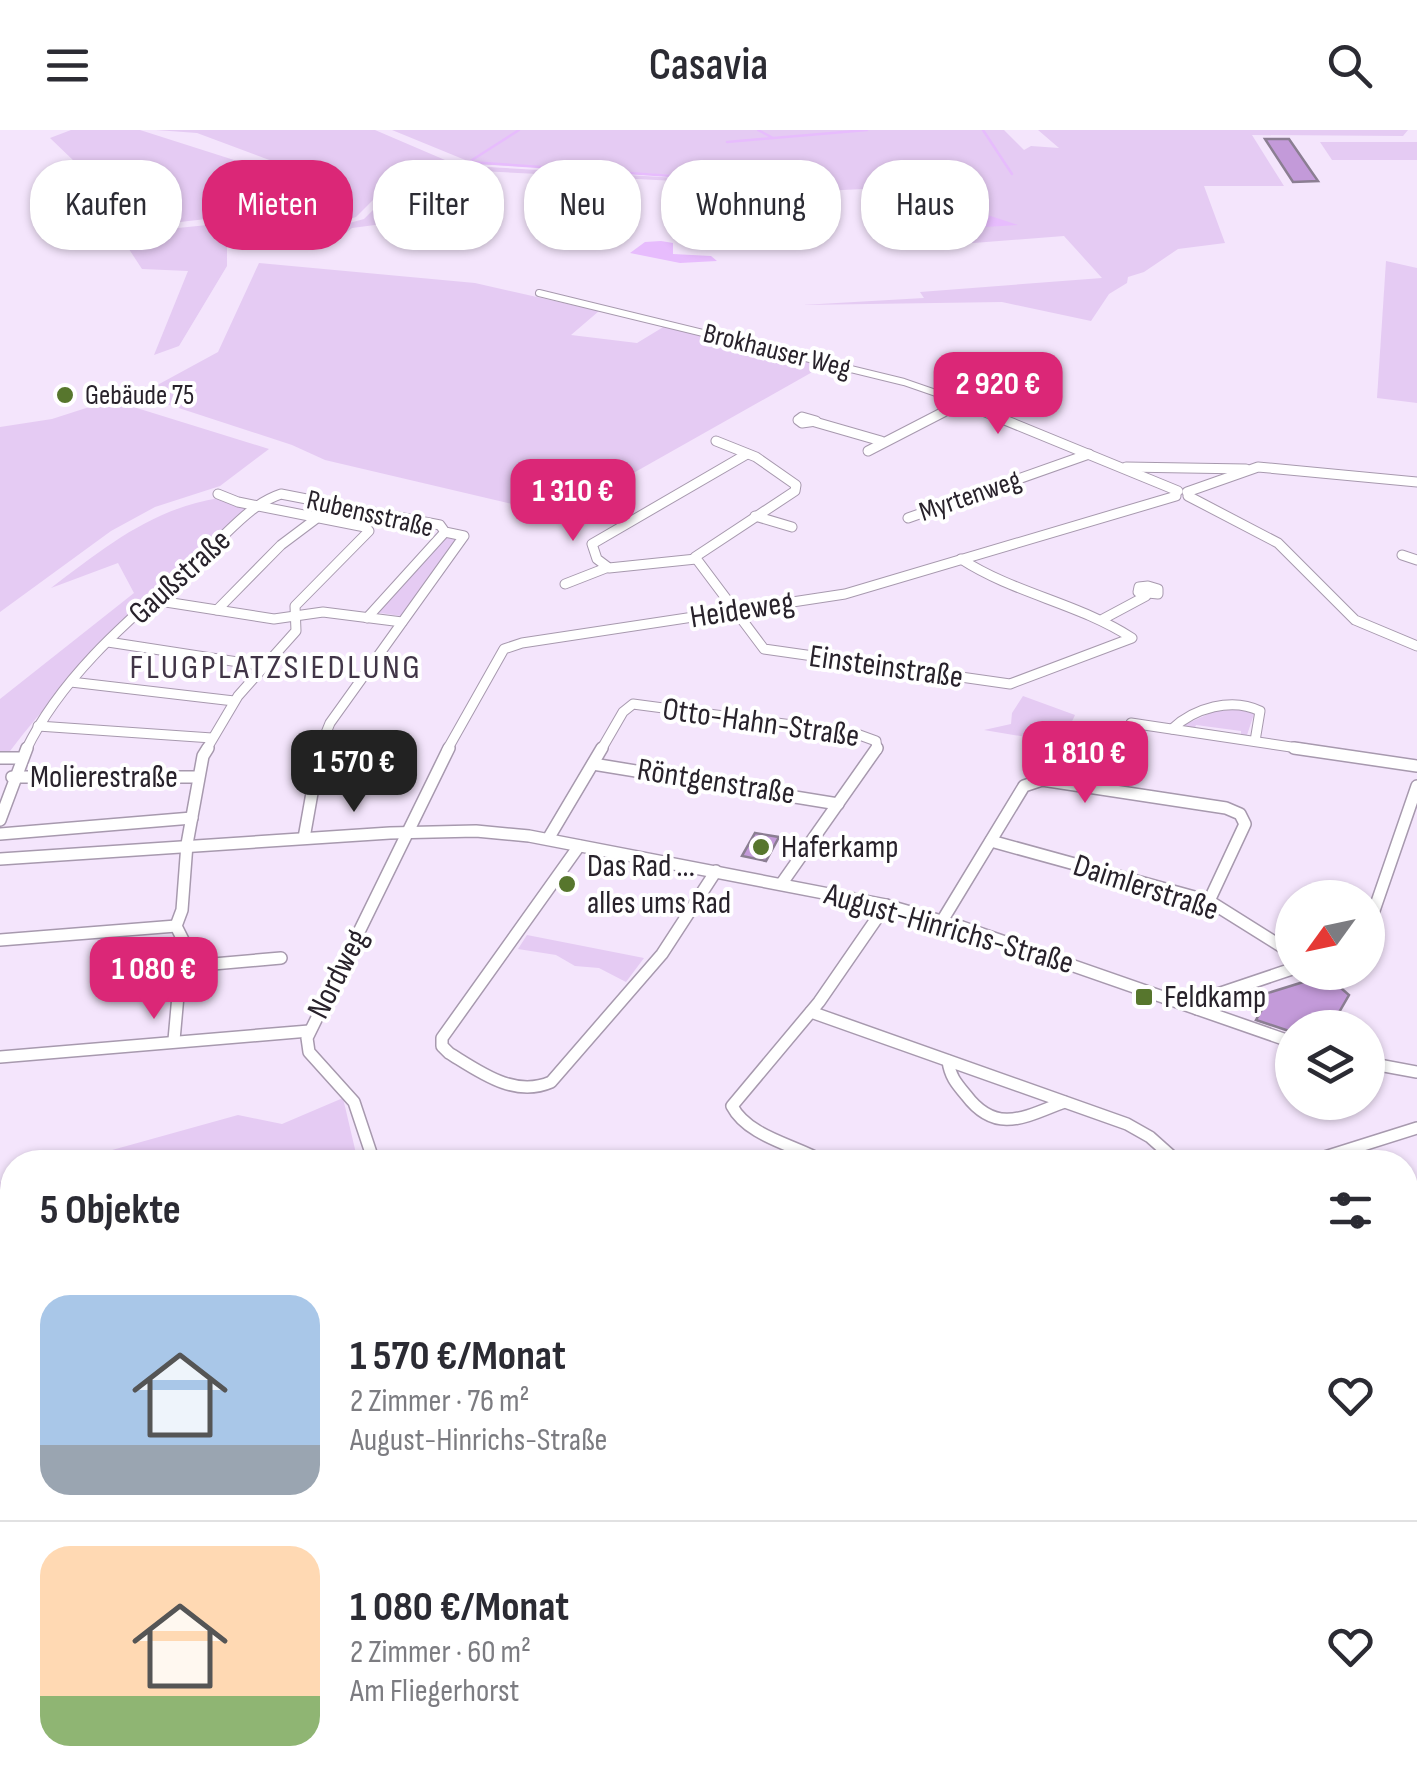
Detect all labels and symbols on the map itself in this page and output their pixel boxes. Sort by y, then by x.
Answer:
street label: Brokhauser Weg [700,317,854,385]
pin: 2 920 € [906,352,1090,437]
place label: Gebäude 75 [85,379,194,412]
marker: Gebäude 75 [54,384,76,406]
pin: 1 310 € [481,459,665,544]
street label: Myrtenweg [915,463,1025,529]
street label: Rubensstraße [303,483,437,545]
street label: Gaußstraße [121,521,239,633]
street label: Heideweg [687,583,797,637]
street label: Einsteinstraße [807,637,965,697]
district label: FLUGPLATZSIEDLUNG [130,646,422,689]
street label: Otto-Hahn-Straße [660,690,862,756]
pin: 1 810 € [993,721,1177,806]
pin: 1 570 € [262,730,446,815]
street label: Röntgenstraße [634,750,798,814]
street label: Molierestraße [30,758,178,797]
place label: Haferkamp [781,828,899,867]
marker: Haferkamp [750,836,772,858]
street label: Daimlerstraße [1068,846,1224,930]
place label: Das Rad ... alles ums Rad [587,847,731,923]
marker: Das Rad ... alles ums Rad [556,873,578,895]
street label: August-Hinrichs-Straße [819,874,1078,983]
north arrow [1275,880,1385,990]
street label: Nordweg [299,923,377,1025]
pin: 1 080 € [62,937,246,1022]
place label: Feldkamp [1164,978,1266,1017]
marker: Feldkamp [1133,986,1155,1008]

